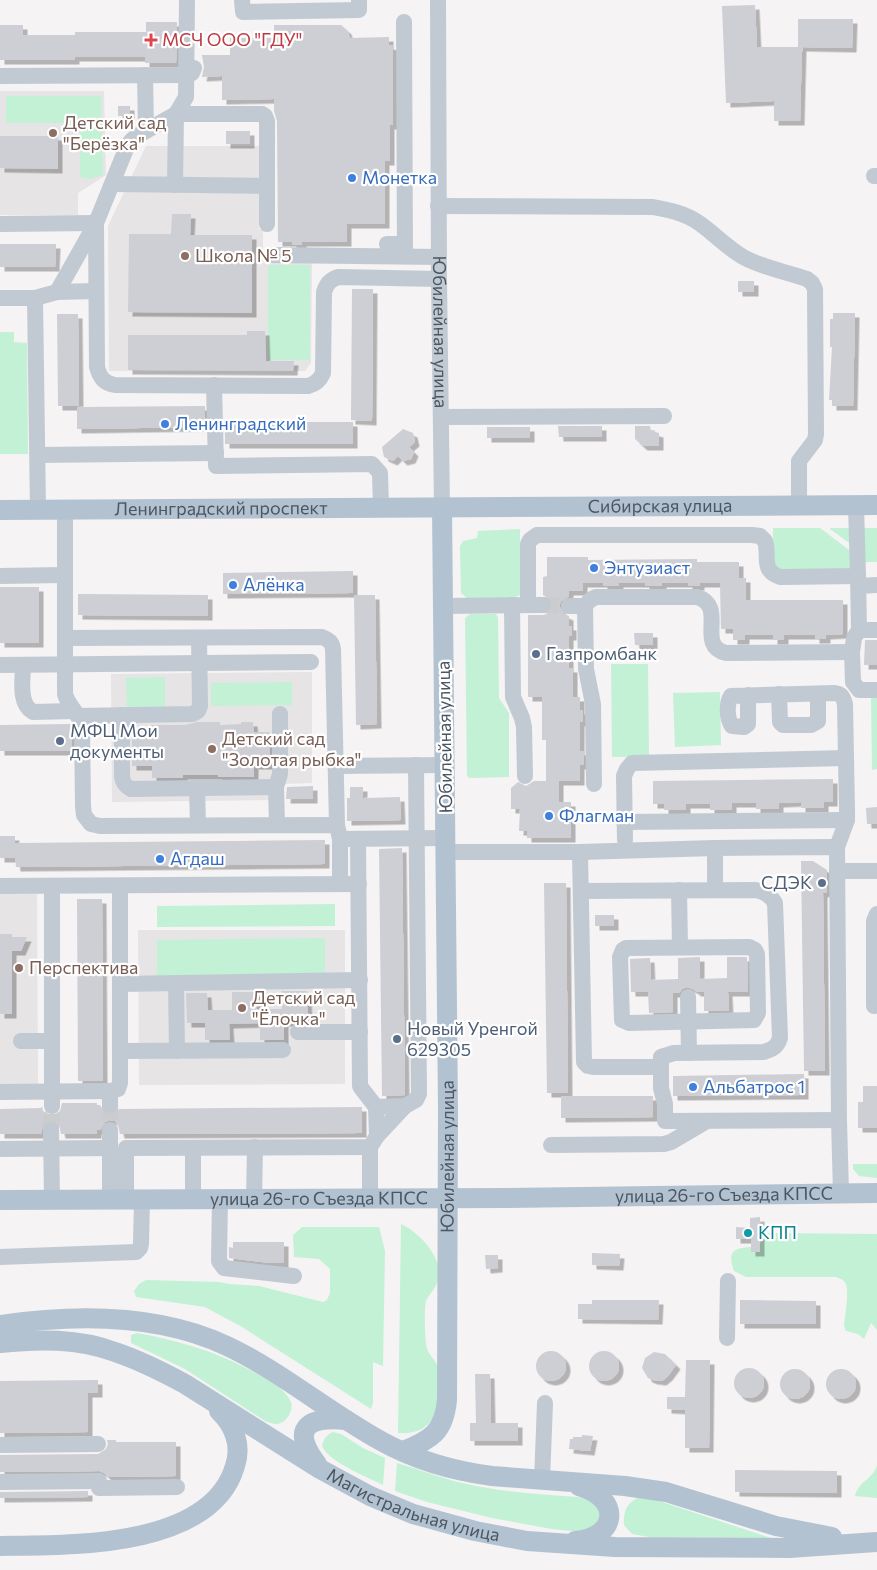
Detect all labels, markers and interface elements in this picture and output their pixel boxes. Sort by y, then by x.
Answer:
place label: МСЧ ООО "ГДУ" [162,28,302,50]
marker: МСЧ ООО "ГДУ" [144,33,158,47]
place label: Детский сад "Берёзка" [63,111,167,154]
marker: Детский сад "Берёзка" [47,127,59,139]
place label: Монетка [362,166,437,188]
marker: Монетка [346,172,358,184]
place label: Школа № 5 [195,244,292,266]
marker: Школа № 5 [179,250,191,262]
street label: Юбилейная улица [429,256,453,409]
place label: Ленинградский [175,412,306,434]
marker: Ленинградский [159,418,171,430]
street label: Сибирская улица [588,494,732,517]
street label: Ленинградский проспект [114,496,328,519]
place label: Энтузиаст [604,556,691,578]
marker: Энтузиаст [588,562,600,574]
place label: Алёнка [243,573,305,595]
marker: Алёнка [227,579,239,591]
place label: Газпромбанк [546,642,657,664]
marker: Газпромбанк [530,648,542,660]
street label: Юбилейная улица [432,660,456,814]
place label: МФЦ Мои документы [70,719,164,762]
place label: Детский сад "Золотая рыбка" [222,727,361,770]
marker: МФЦ Мои документы [54,735,66,747]
marker: Детский сад "Золотая рыбка" [206,743,218,755]
place label: Флагман [559,804,634,826]
marker: Флагман [543,810,555,822]
place label: Агдаш [170,847,225,869]
marker: Агдаш [154,853,166,865]
place label: СДЭК [761,871,812,893]
marker: СДЭК [816,877,828,889]
place label: Перспектива [29,956,138,978]
marker: Перспектива [13,962,25,974]
place label: Детский сад "Ёлочка" [252,986,356,1029]
marker: Детский сад "Ёлочка" [236,1002,248,1014]
place label: Новый Уренгой 629305 [407,1017,538,1060]
marker: Новый Уренгой 629305 [391,1033,403,1045]
place label: Альбатрос 1 [703,1075,805,1097]
street label: Юбилейная улица [436,1080,458,1233]
marker: Альбатрос 1 [687,1081,699,1093]
street label: улица 26-го Съезда КПСС [615,1182,833,1207]
street label: улица 26-го Съезда КПСС [210,1186,428,1209]
place label: КПП [758,1221,797,1243]
marker: КПП [742,1227,754,1239]
street label: Магистральная улица [323,1463,502,1546]

